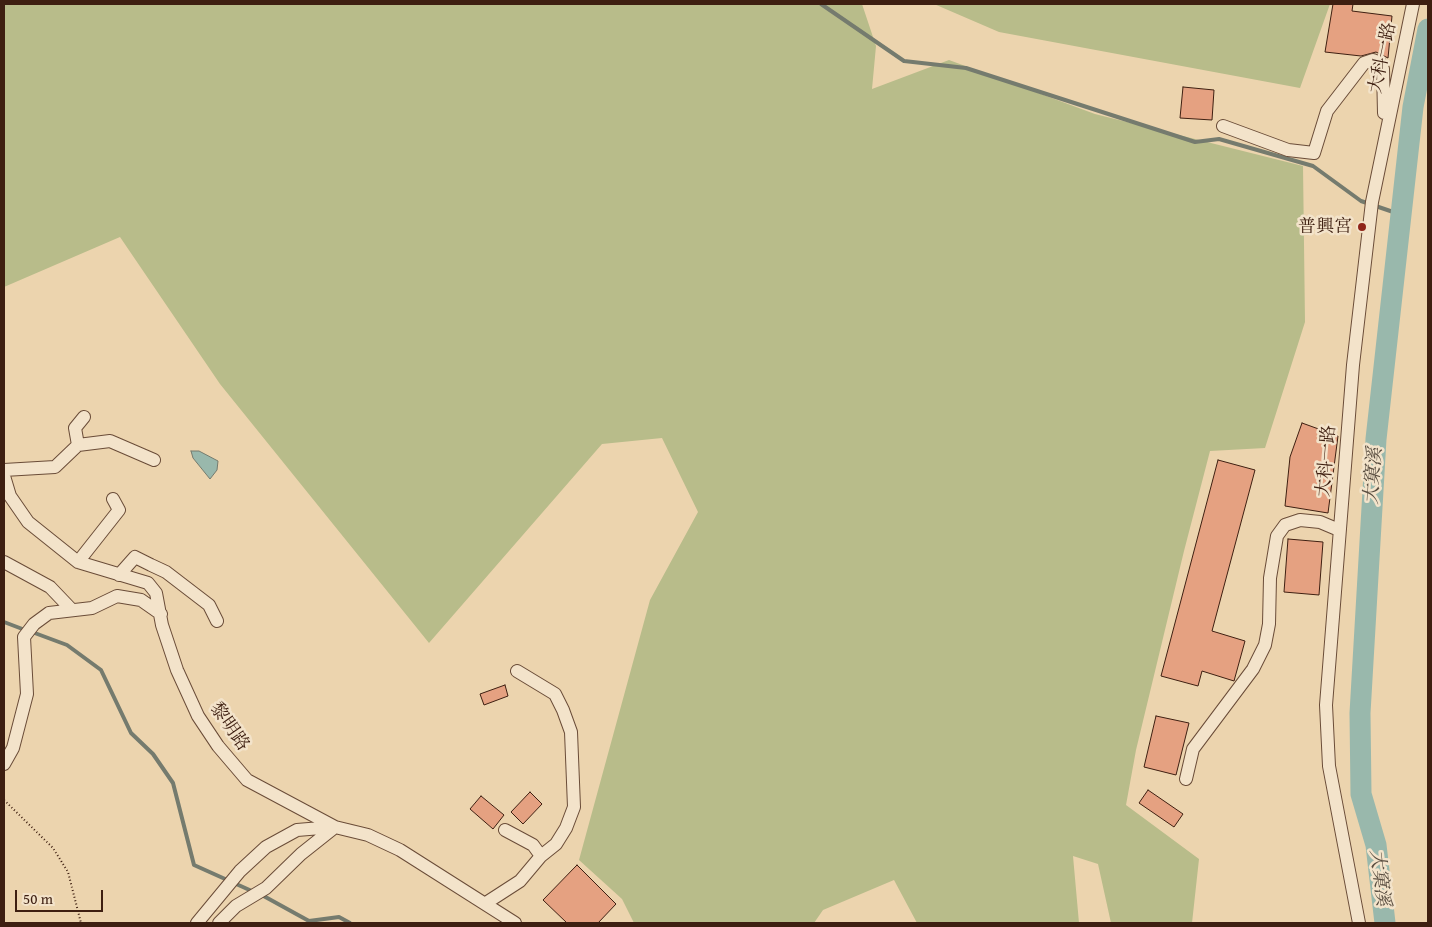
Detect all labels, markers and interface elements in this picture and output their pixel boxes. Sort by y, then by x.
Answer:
street label: 大科一路 [1365,21,1401,95]
place label: 普興宮 [1298,216,1352,238]
marker: 普興宮 [1356,221,1368,233]
street label: 大科一路 [1313,424,1341,498]
water label: 大窠溪 [1361,447,1387,505]
street label: 黎明路 [205,699,253,755]
water label: 大窠溪 [1364,848,1394,908]
scale bar [18,880,105,912]
text: 50 m [23,888,53,909]

